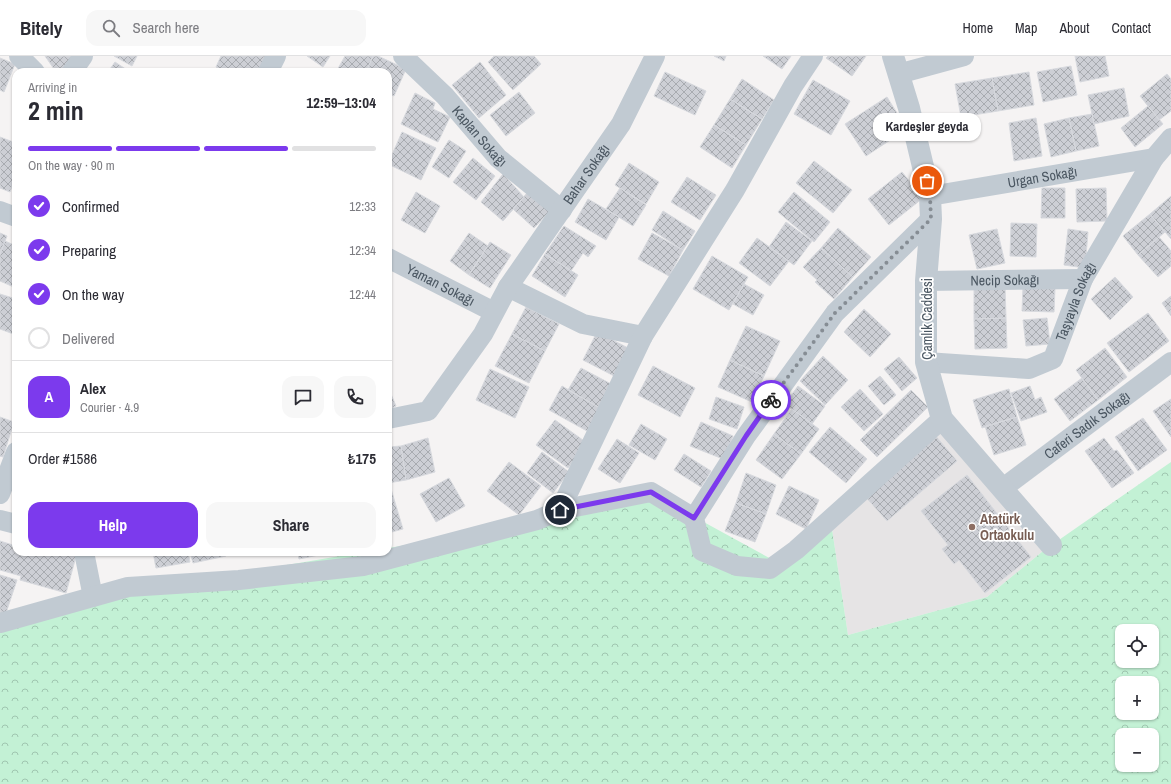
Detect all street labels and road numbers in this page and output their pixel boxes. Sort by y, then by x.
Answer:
street label: Kaplan Sokağı [448,102,511,171]
street label: Bahar Sokağı [559,140,613,208]
street label: Urgan Sokağı [1006,162,1079,192]
street label: Taşyayla Sokağı [1052,259,1100,344]
street label: Yaman Sokağı [403,260,478,310]
street label: Necip Sokağı [970,271,1040,289]
street label: Çamlık Caddesi [918,278,936,360]
street label: Caferi Sadık Sokağı [1040,387,1134,463]

